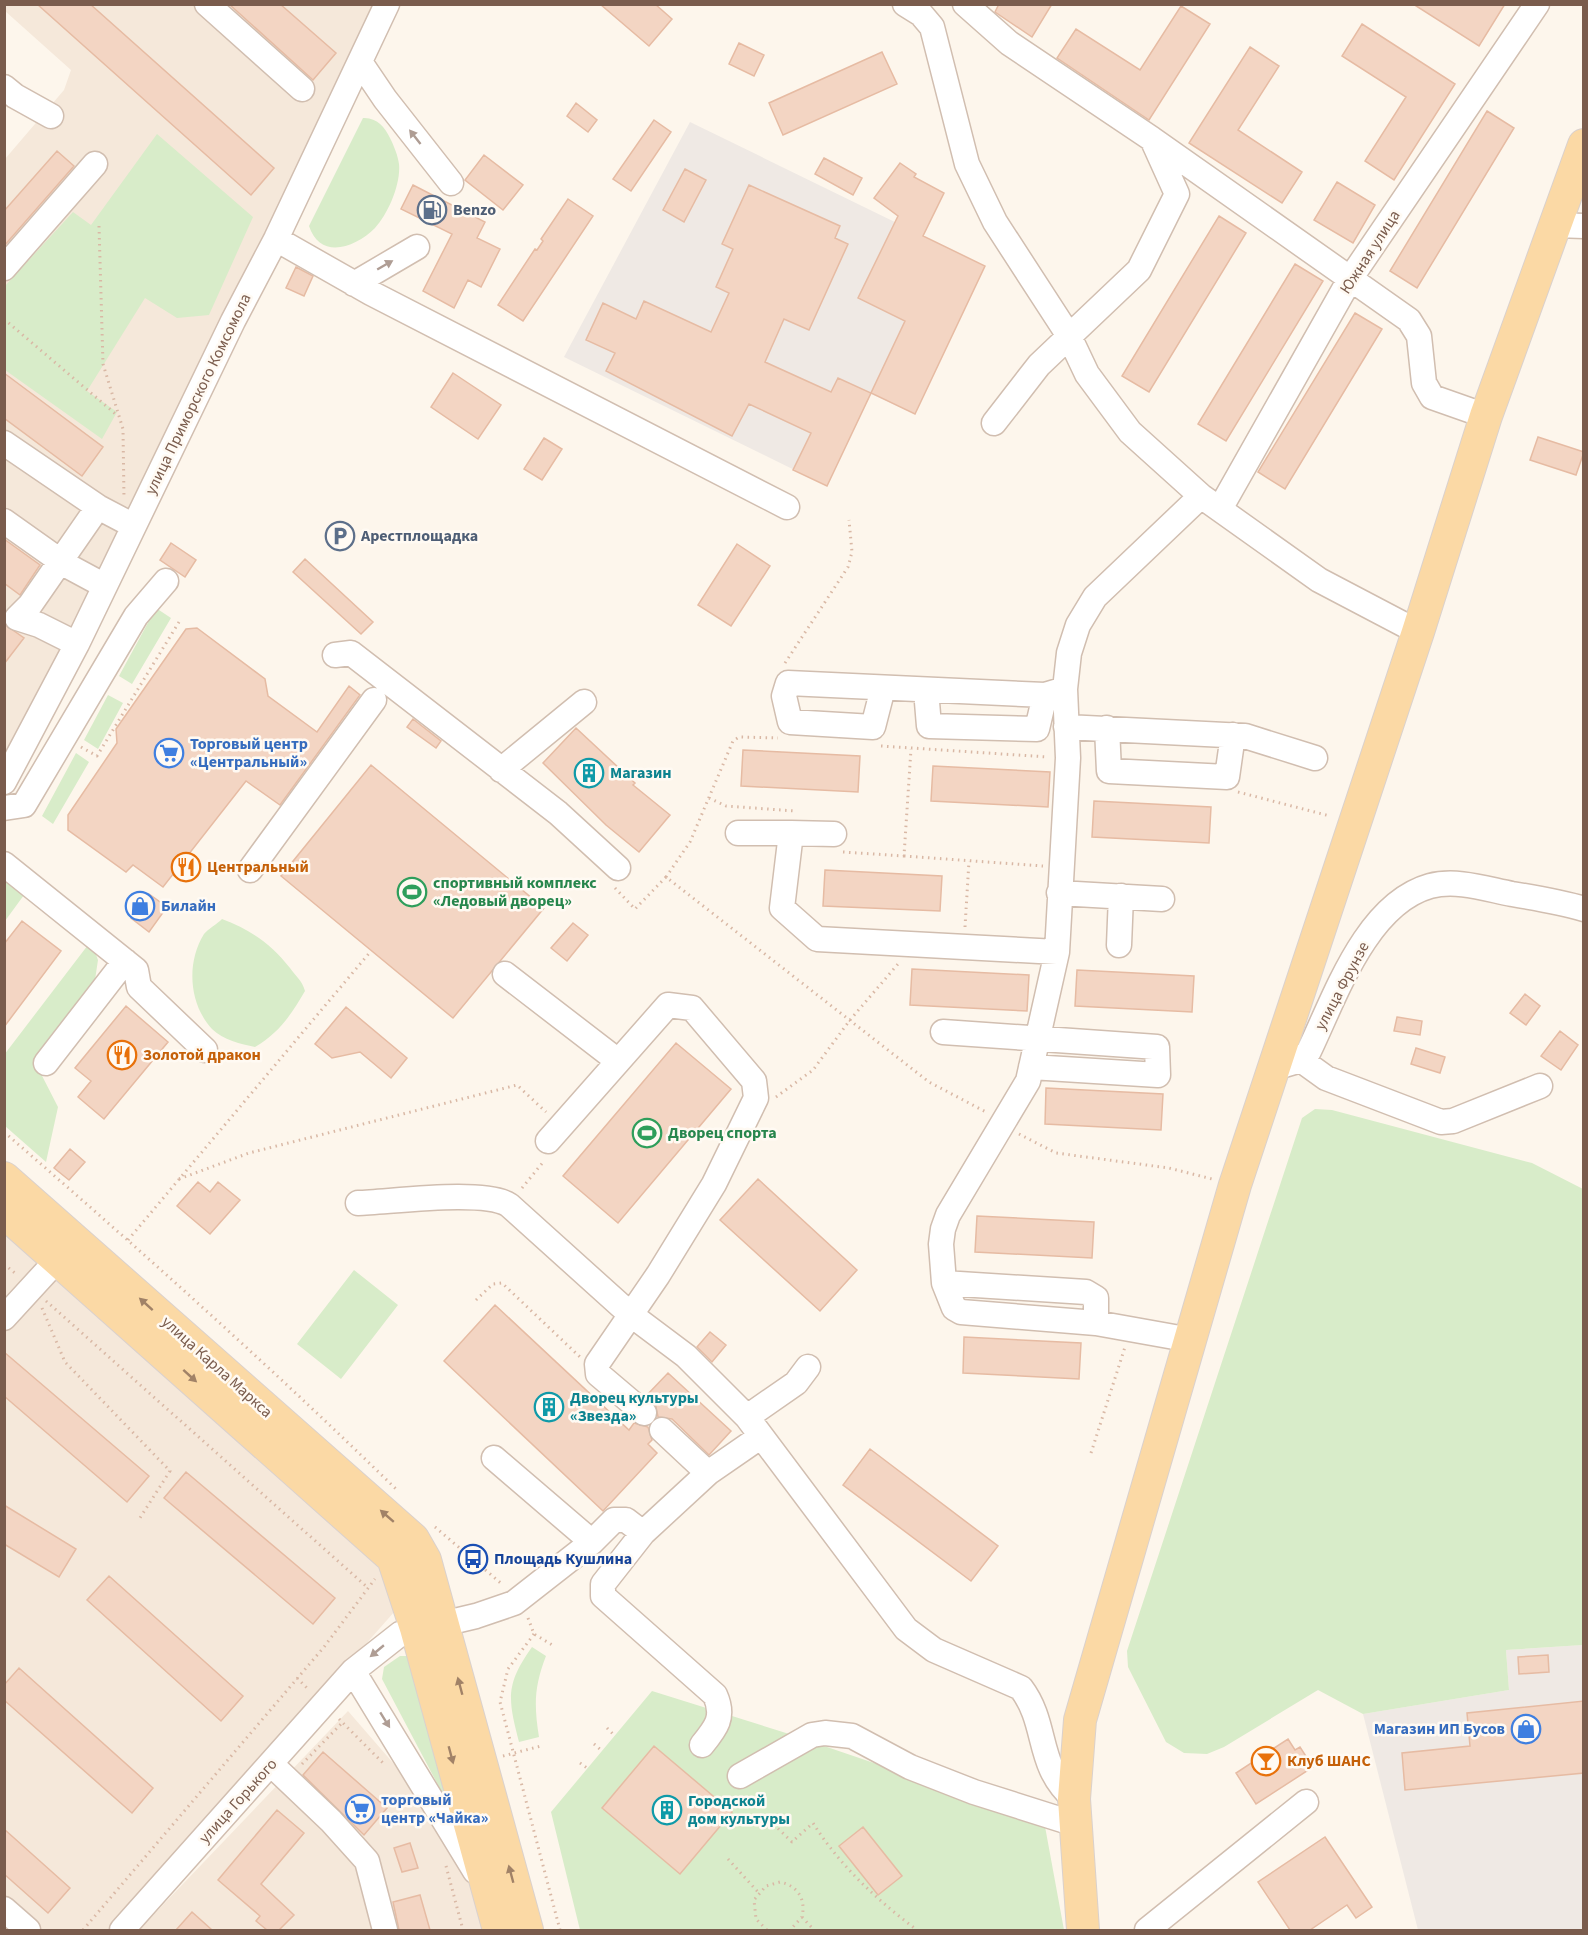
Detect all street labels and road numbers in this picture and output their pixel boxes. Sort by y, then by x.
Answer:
street label: Южная улица [1335,206,1405,298]
street label: улица Приморского Комсомола [140,290,256,498]
street label: улица Фрунзе [1309,938,1375,1034]
street label: улица Карла Маркса [157,1311,277,1423]
street label: улица Горького [194,1754,282,1848]

